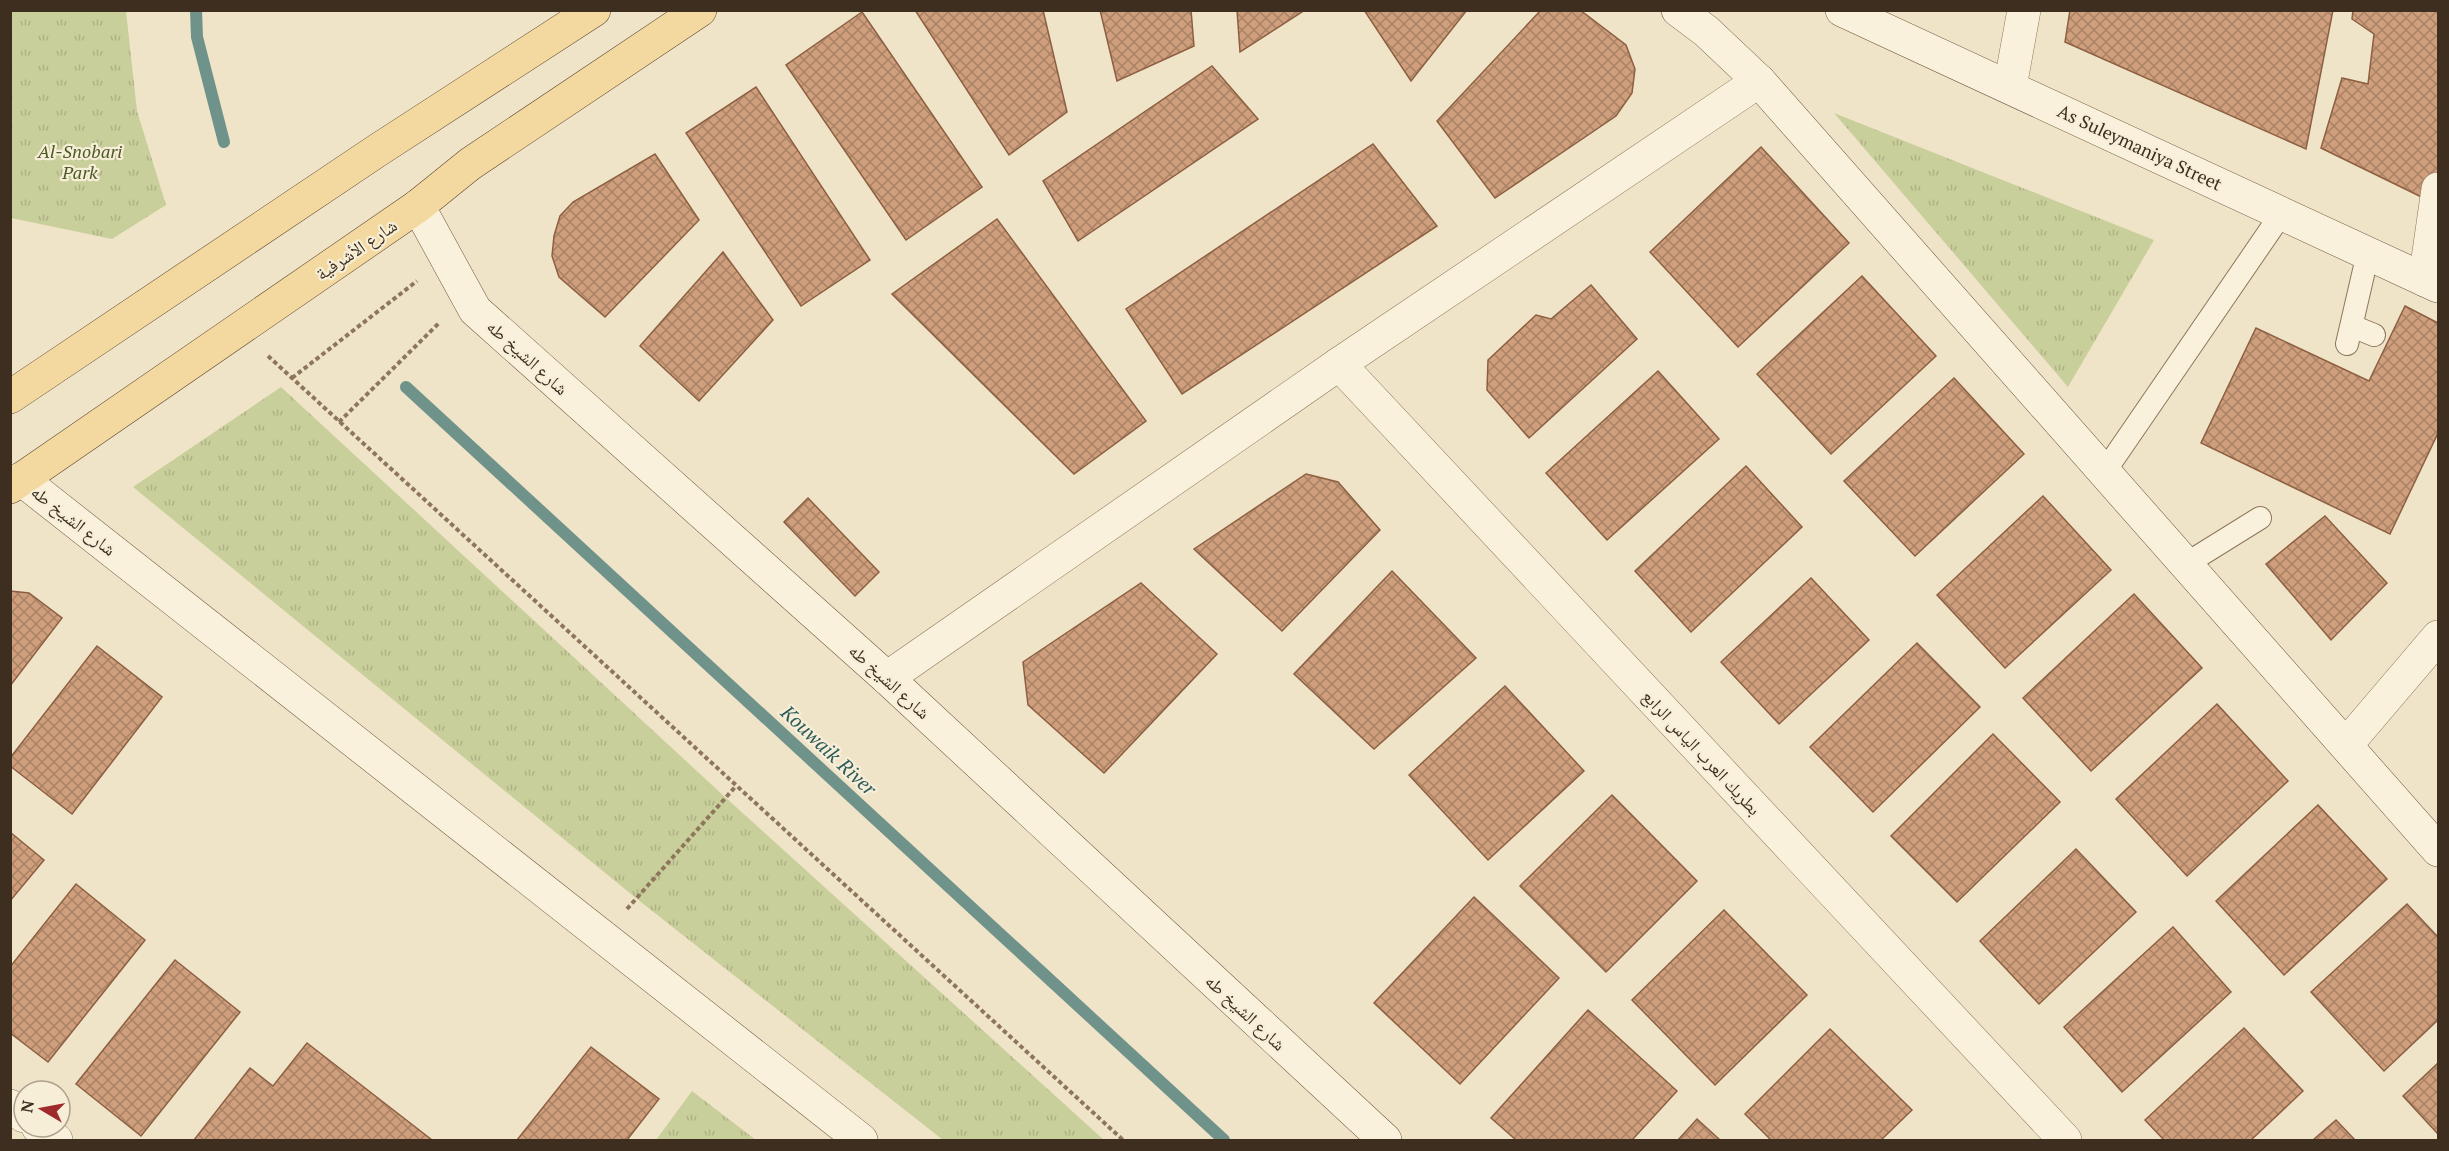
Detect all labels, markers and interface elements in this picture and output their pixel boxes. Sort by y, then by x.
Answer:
street label: As Suleymaniya Street [2054,98,2226,196]
park label: Al-Snobari Park [37,139,122,184]
street label: شارع الأشرفية [311,213,401,285]
street label: شارع الشيخ طه [482,314,574,401]
street label: شارع الشيخ طه [26,479,121,561]
street label: شارع الشيخ طه [844,638,936,725]
street label: بطريك العرب الياس الرابع [1637,684,1767,821]
water label: Kouwaik River [775,698,883,802]
street label: شارع الشيخ طه [1200,969,1291,1056]
north arrow [12,1079,72,1139]
text: N [15,1099,39,1114]

